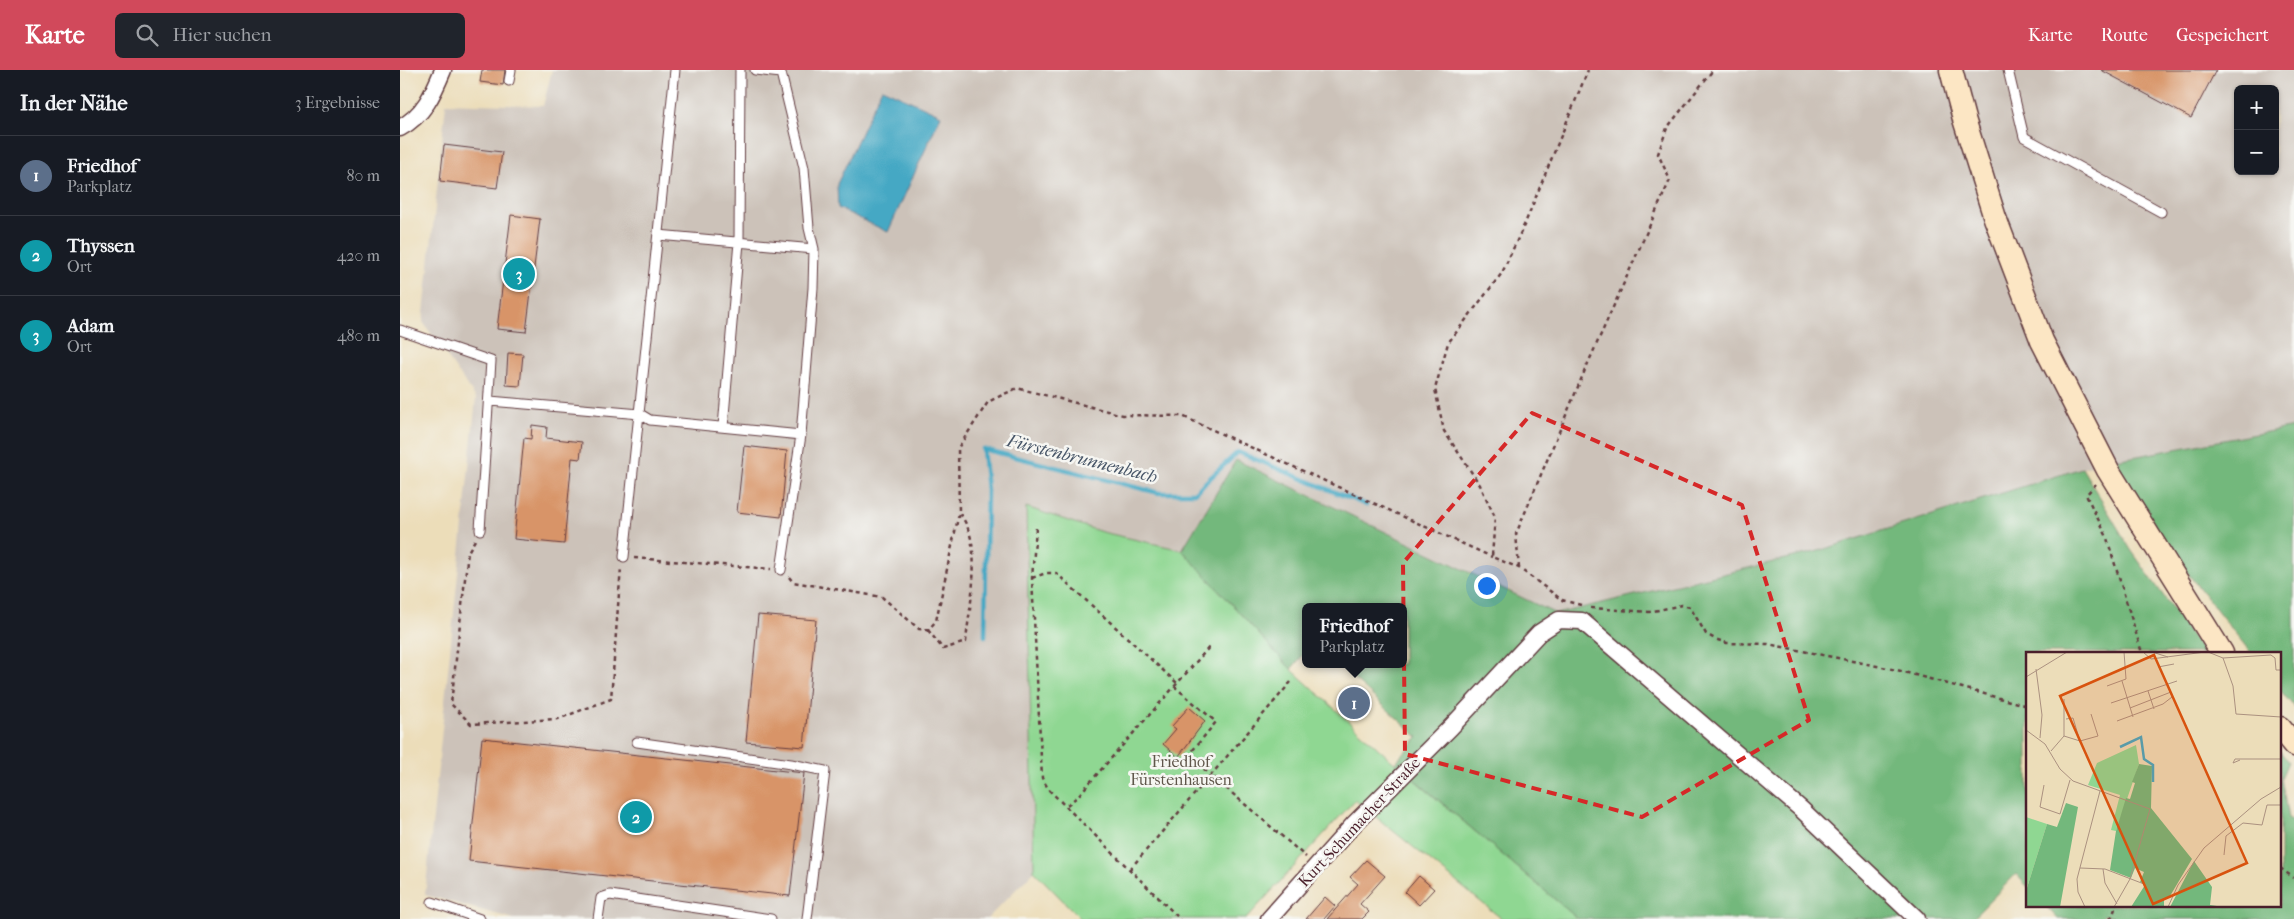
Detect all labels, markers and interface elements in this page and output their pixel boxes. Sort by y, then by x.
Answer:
search box [115,13,465,58]
text: Karte [25,21,85,49]
icon: search [133,21,161,49]
text: Hier suchen [173,24,272,46]
text: Karte [2028,25,2073,46]
text: Route [2101,25,2148,46]
text: Gespeichert [2176,25,2269,46]
map controls [2234,85,2279,175]
button: + [2234,85,2279,130]
text: In der Nähe [20,91,128,115]
text: 3 Ergebnisse [295,93,380,112]
button: − [2234,130,2279,175]
text: Friedhof [67,155,137,177]
text: 1 [33,166,39,185]
text: 80 m [346,166,380,185]
text: Parkplatz [67,177,132,196]
text: Thyssen [67,235,135,257]
text: 2 [32,246,40,265]
text: 420 m [337,246,380,265]
pin: 3 [503,255,535,293]
text: Ort [67,257,92,276]
text: Adam [67,315,114,337]
text: 3 [33,326,39,345]
text: 480 m [337,326,380,345]
text: Ort [67,337,92,356]
water label: Fürstenbrunnenbach [1004,430,1159,488]
your location [1474,573,1500,599]
popup [1302,603,1407,668]
text: Friedhof [1320,615,1389,637]
text: Parkplatz [1320,637,1385,656]
inset map [2026,652,2282,906]
pin: 1 [1338,684,1370,722]
park label: Friedhof Fürstenhausen [1130,752,1233,789]
street label: Kurt-Schumacher-Straße [1294,753,1424,891]
pin: 2 [620,798,652,836]

